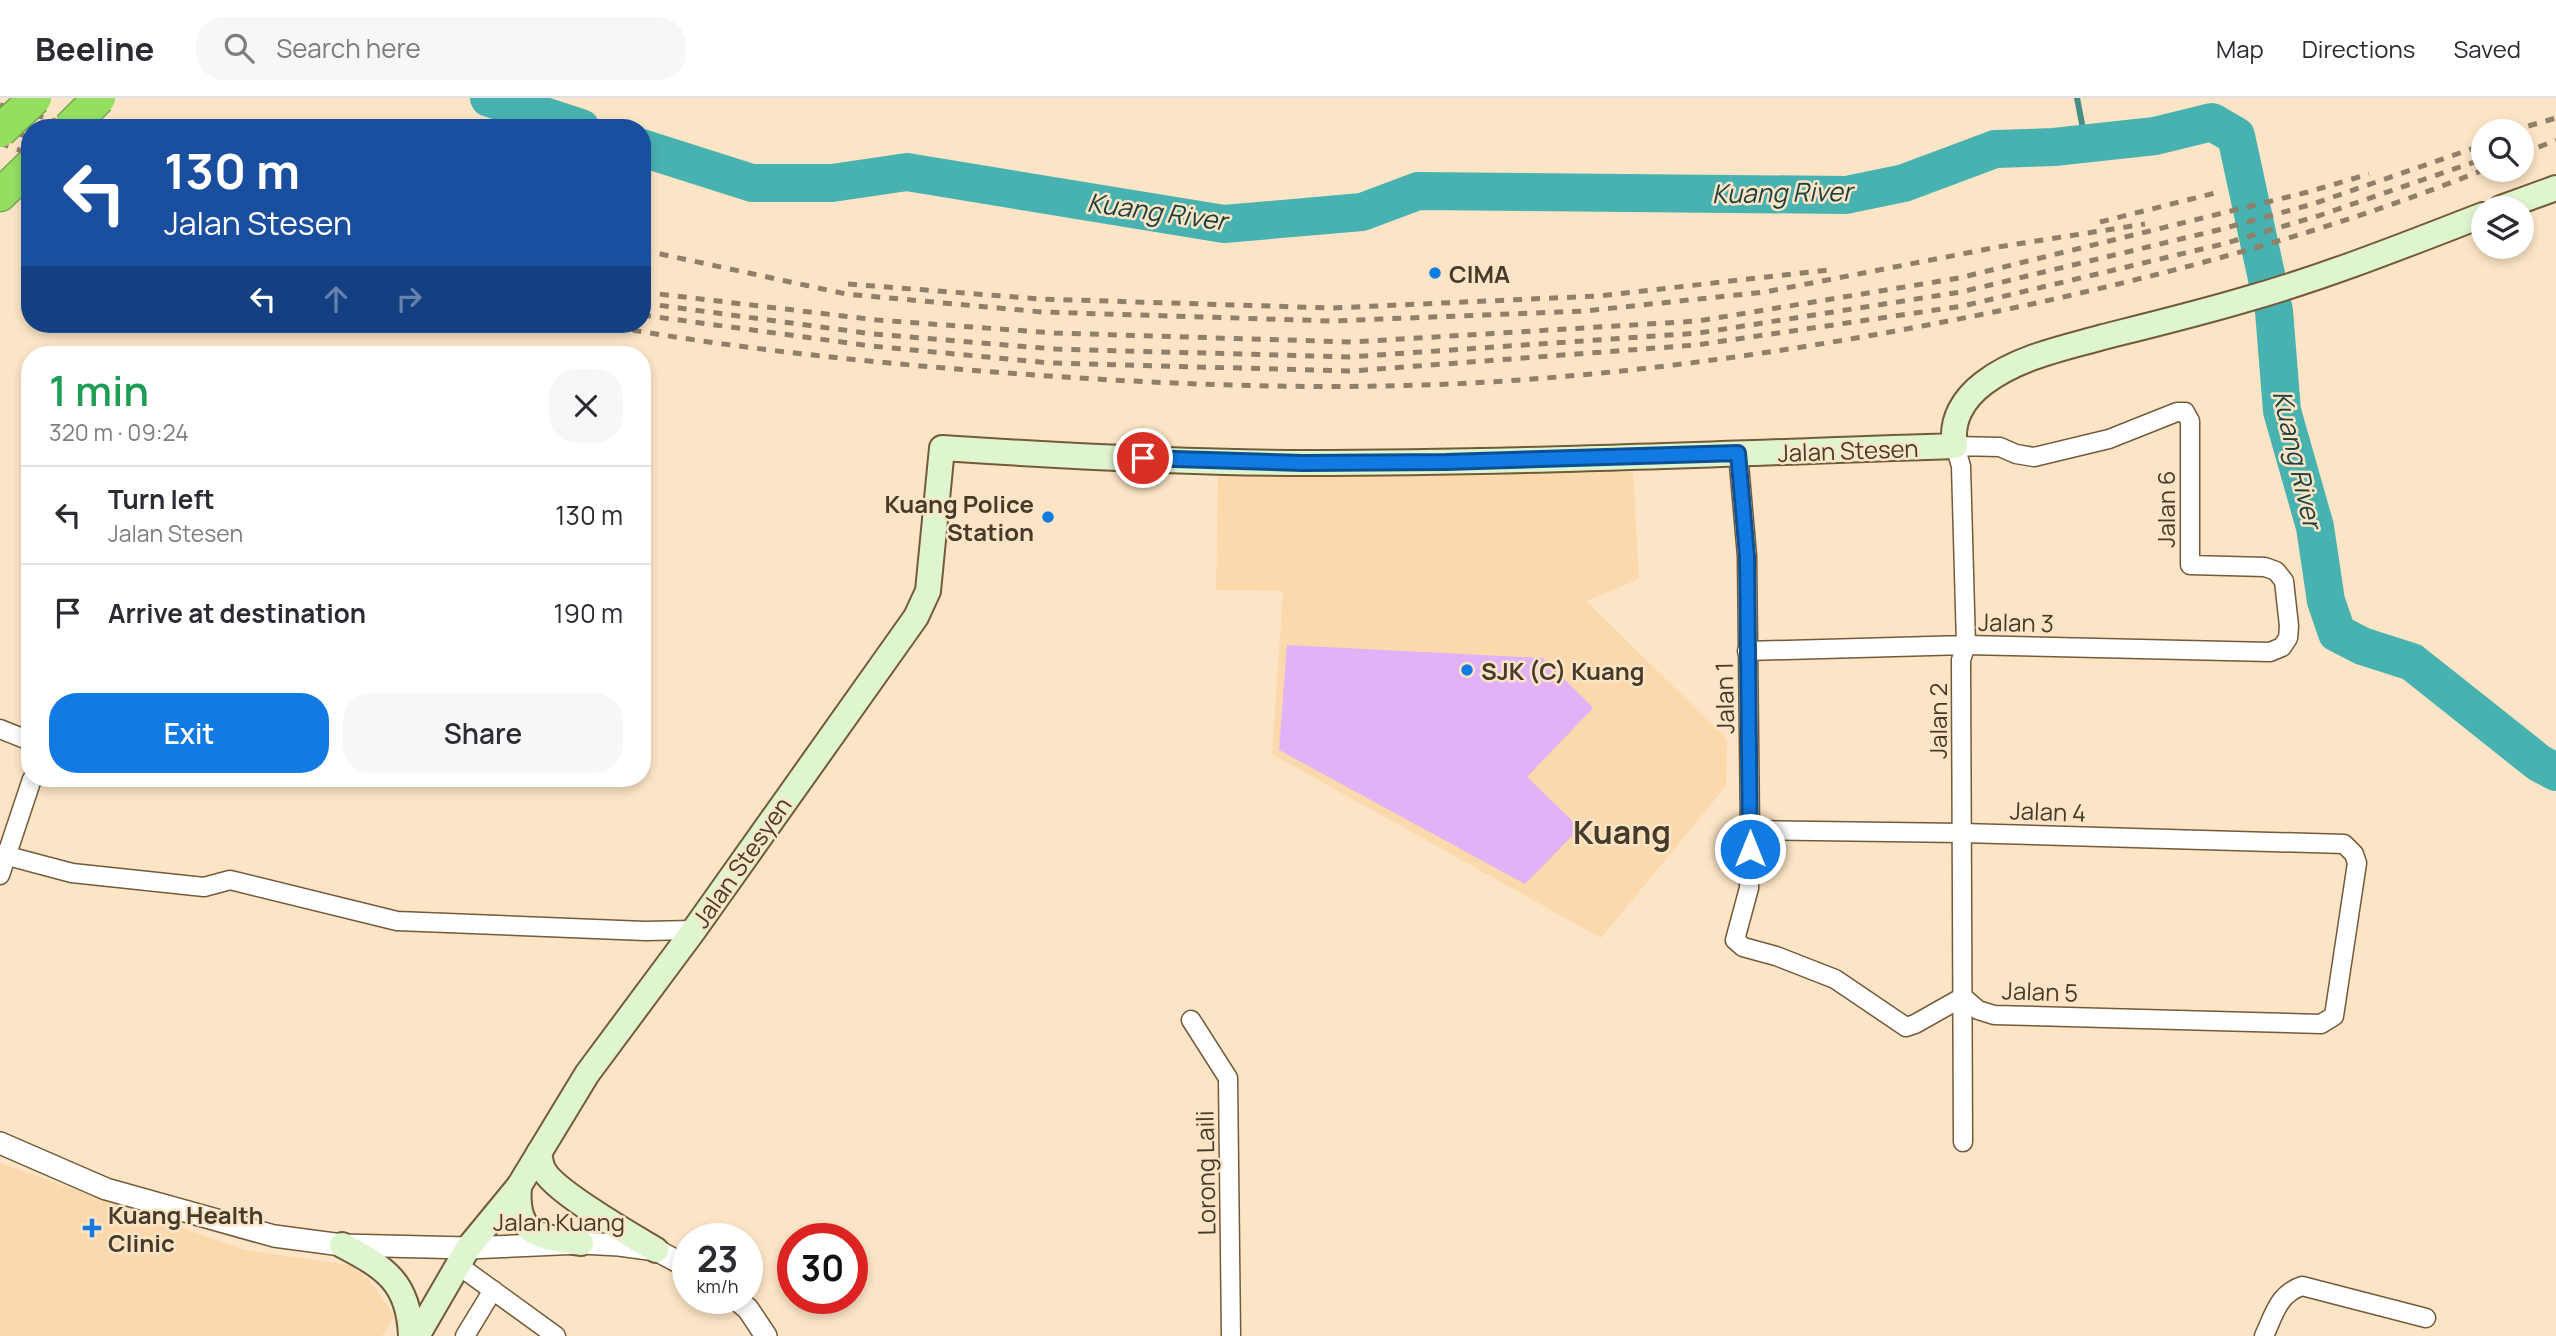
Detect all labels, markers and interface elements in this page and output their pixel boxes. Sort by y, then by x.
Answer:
search box [196,17,686,80]
text: Beeline [35,26,154,71]
icon: search [220,29,258,67]
text: Search here [276,30,421,66]
text: Map [2216,32,2264,65]
text: Directions [2302,32,2415,65]
text: Saved [2453,32,2521,65]
map controls [2471,119,2534,259]
button: search [2471,119,2534,182]
text: 130 m [164,137,300,204]
icon: left [49,147,140,238]
water label: Kuang River [1712,173,1856,211]
water label: Kuang River [1085,183,1232,239]
button: layers [2471,196,2534,259]
text: Jalan Stesen [164,201,352,245]
place label: CIMA [1449,257,1510,290]
marker: CIMA [1427,265,1443,281]
icon: left [244,280,282,318]
icon: ahead [317,280,355,318]
icon: right [390,280,428,318]
text: 1 min [49,361,149,419]
button: close [549,369,623,443]
water label: Kuang River [2265,387,2332,535]
text: 320 m · 09:24 [49,416,189,448]
pin [1113,428,1173,488]
street label: Jalan Stesen [1777,431,1919,469]
icon: arrive [1124,439,1162,477]
street label: Jalan 6 [2149,470,2182,548]
text: Turn left [108,481,215,517]
place label: Kuang Police Station [885,487,1034,548]
icon: left [49,496,87,534]
text: 130 m [555,497,623,533]
marker: Kuang Police Station [1040,509,1056,525]
text: Jalan Stesen [108,517,243,549]
icon: arrive [49,594,87,632]
text: Arrive at destination [108,595,366,631]
text: 190 m [554,595,623,631]
street label: Jalan 3 [1978,605,2054,639]
place label: SJK (C) Kuang [1481,654,1645,687]
marker: SJK (C) Kuang [1459,662,1475,678]
street label: Jalan 1 [1707,662,1741,734]
street label: Jalan 2 [1921,683,1954,759]
button: Exit [49,693,329,773]
button: Share [343,693,623,773]
street label: Jalan Stesyen [684,790,798,934]
street label: Jalan 4 [2009,793,2087,829]
district label: Kuang [1573,810,1671,854]
position arrow [1713,812,1787,886]
street label: Jalan 5 [2001,973,2079,1009]
street label: Lorong Laili [1187,1110,1223,1236]
place label: Kuang Health Clinic [108,1198,264,1259]
street label: Jalan Kuang [493,1205,625,1238]
marker: Kuang Health Clinic [82,1218,102,1238]
speed limit sign: 30 [777,1223,868,1314]
text: 23 [697,1235,738,1283]
text: km/h [697,1274,738,1298]

